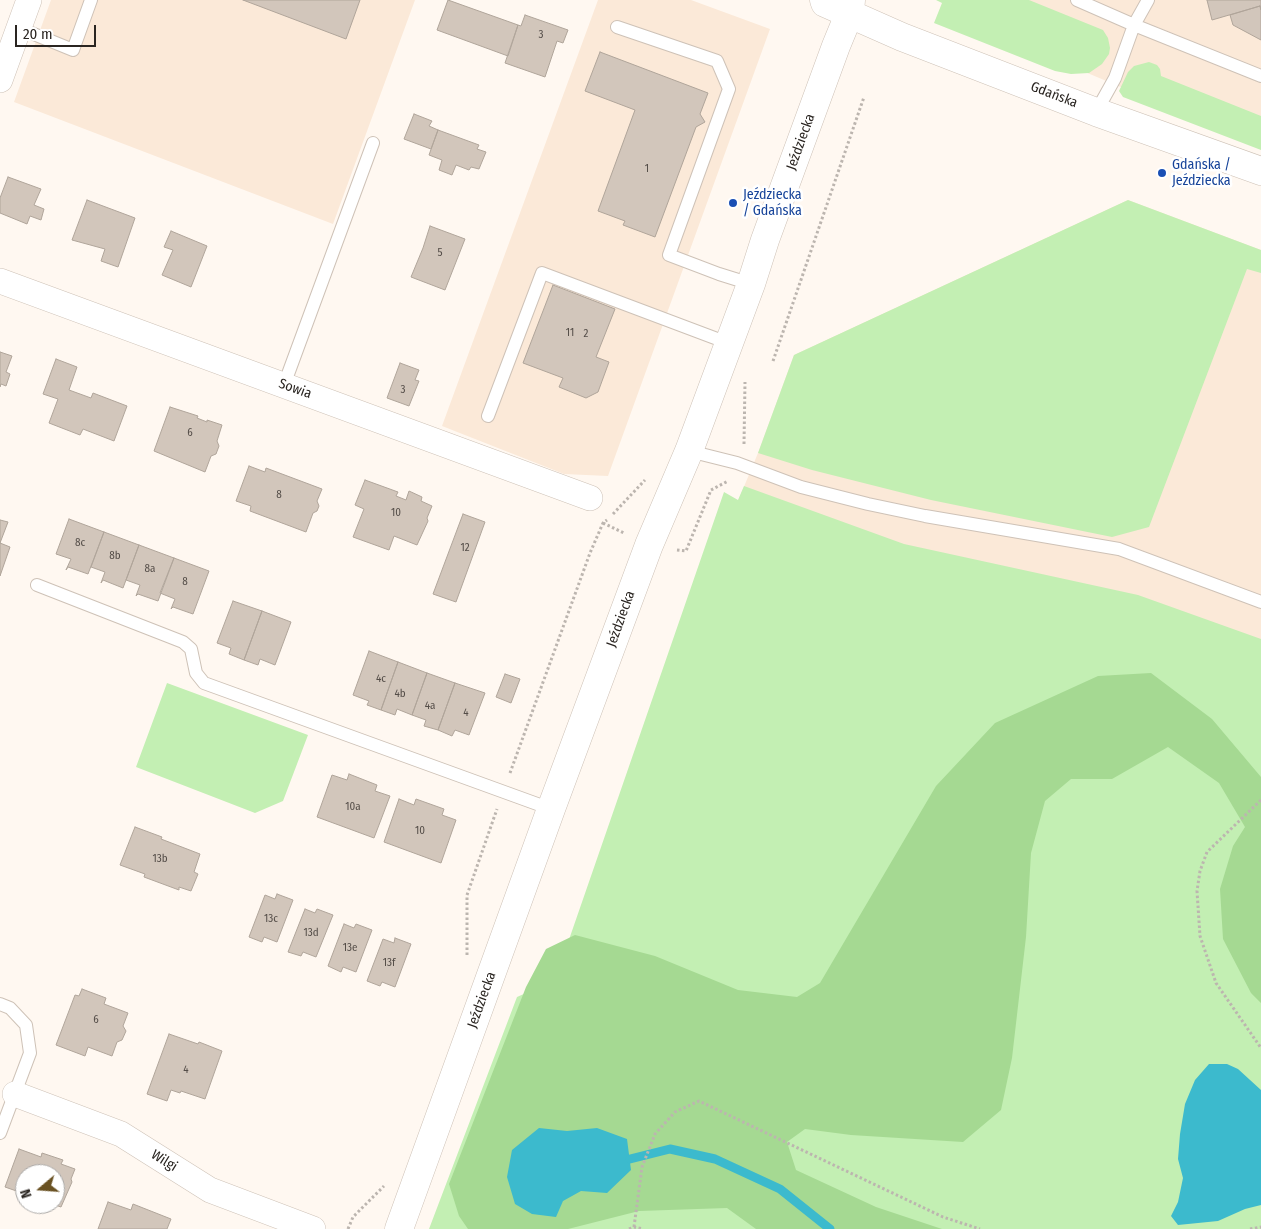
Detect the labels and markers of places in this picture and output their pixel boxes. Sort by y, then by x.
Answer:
place label: Gdańska / Jeździecka [1172,157,1231,190]
marker: Gdańska / Jeździecka [1156,167,1168,179]
place label: Jeździecka / Gdańska [743,187,802,220]
marker: Jeździecka / Gdańska [727,197,739,209]

